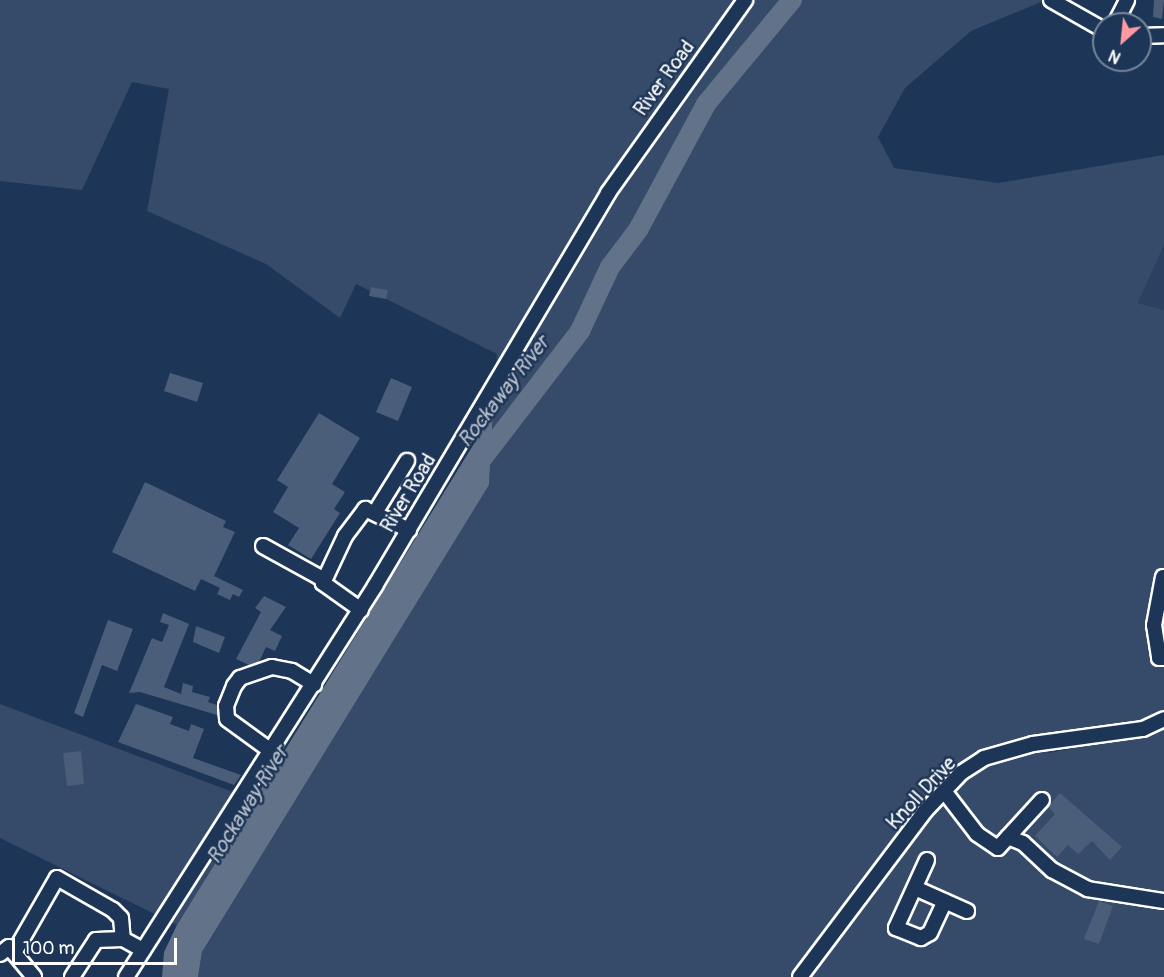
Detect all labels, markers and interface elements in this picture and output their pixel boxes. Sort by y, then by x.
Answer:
north arrow [1092,12,1152,72]
street label: River Road [629,36,699,120]
text: N [1105,45,1124,68]
water label: Rockaway River [453,331,555,453]
street label: River Road [375,449,441,537]
water label: Rockaway River [202,742,294,868]
street label: Knoll Drive [881,752,961,834]
scale bar [15,926,180,964]
text: 100 m [23,937,75,960]

